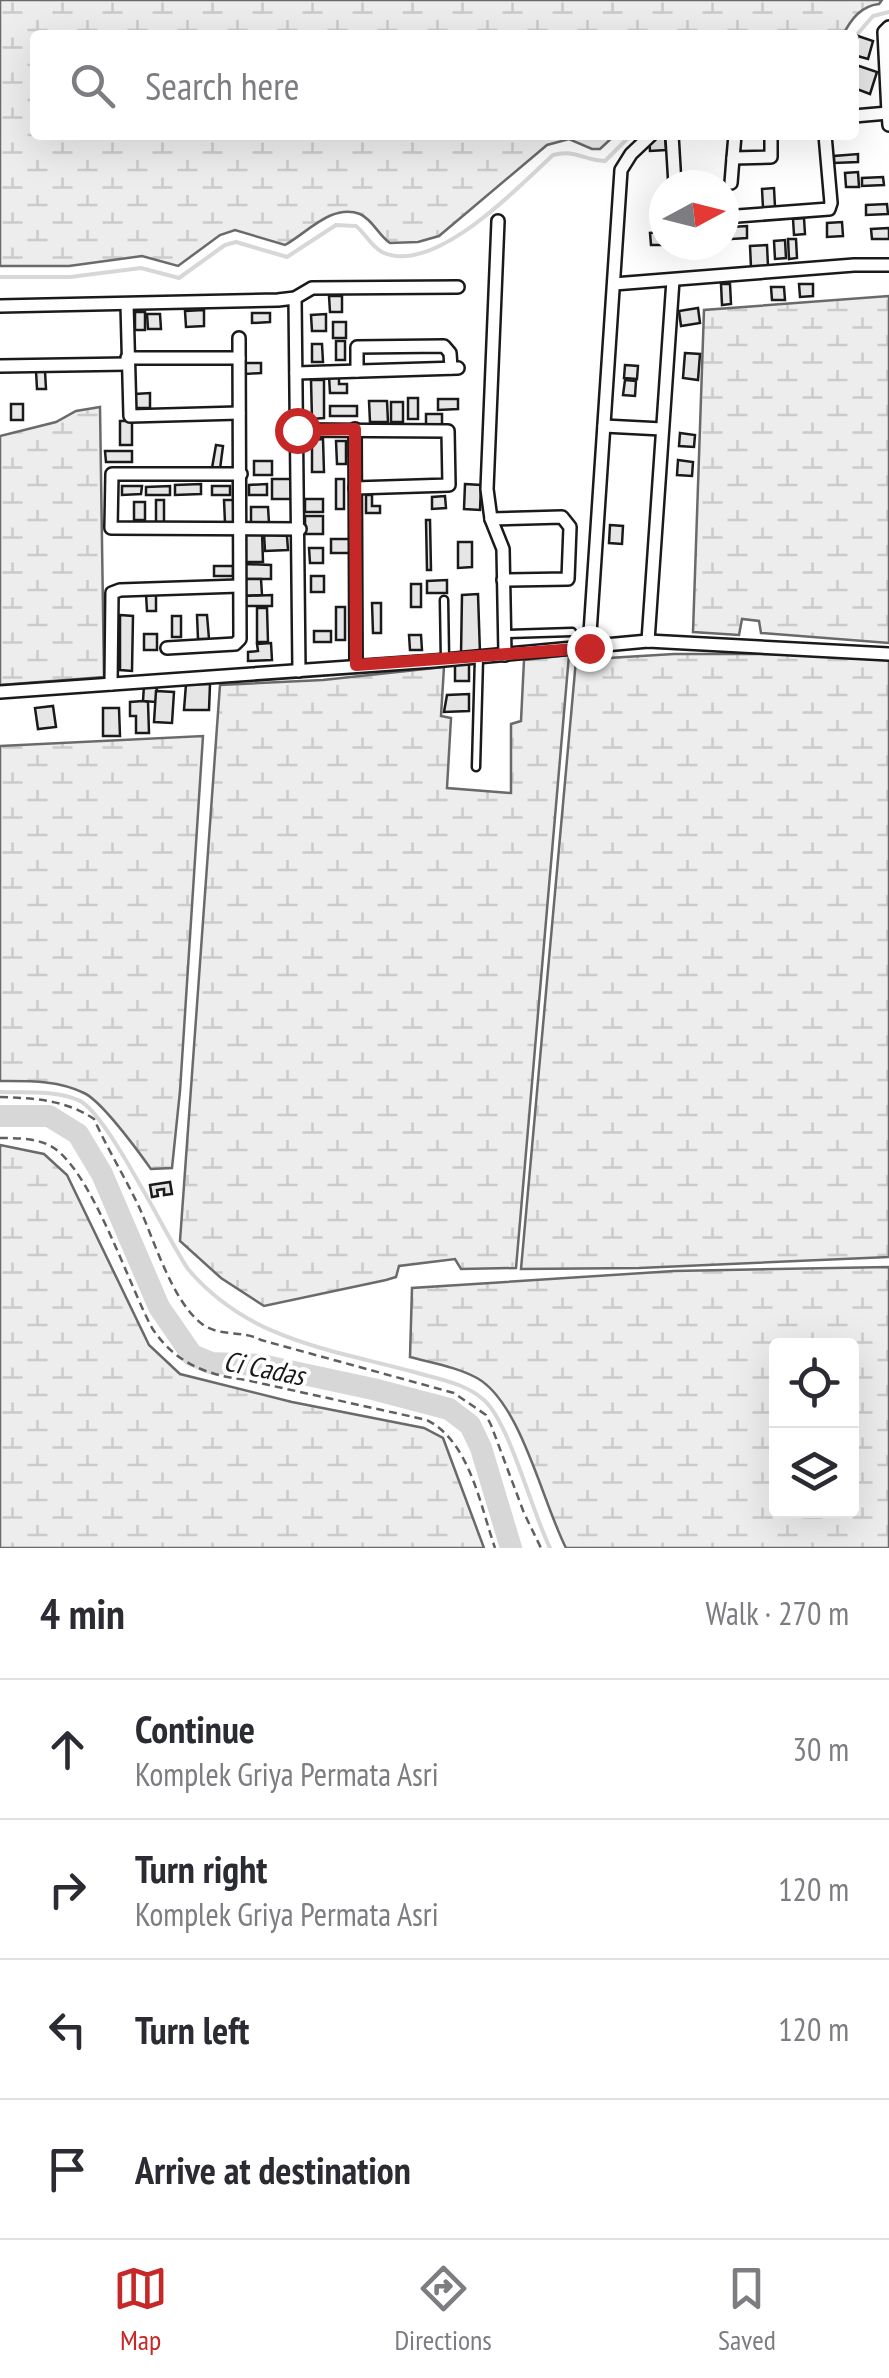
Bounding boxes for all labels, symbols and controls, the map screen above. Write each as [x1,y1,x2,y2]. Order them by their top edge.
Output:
search box [30,30,859,140]
icon: search [65,58,120,113]
text: Search here [145,61,299,110]
north arrow [649,170,739,260]
route start [275,408,321,454]
route end [567,626,613,672]
map controls [769,1338,859,1518]
button: locate [769,1338,859,1428]
water label: Ci Cadas [221,1342,310,1394]
button: layers [769,1428,859,1518]
text: 4 min [40,1586,125,1641]
text: Walk · 270 m [705,1592,849,1634]
text: Continue [135,1704,255,1753]
icon: ahead [40,1722,95,1777]
text: 30 m [793,1728,849,1770]
text: Komplek Griya Permata Asri [135,1753,439,1795]
text: Turn right [135,1844,267,1893]
icon: right [40,1862,95,1917]
text: 120 m [778,1868,849,1910]
text: Komplek Griya Permata Asri [135,1893,439,1935]
icon: left [40,2002,95,2057]
text: Turn left [135,2005,249,2054]
text: 120 m [778,2008,849,2050]
icon: arrive [40,2142,95,2197]
text: Arrive at destination [135,2145,411,2194]
tab: Map [113,2261,168,2358]
tab: Directions [394,2261,492,2358]
tab: Saved [718,2261,776,2358]

